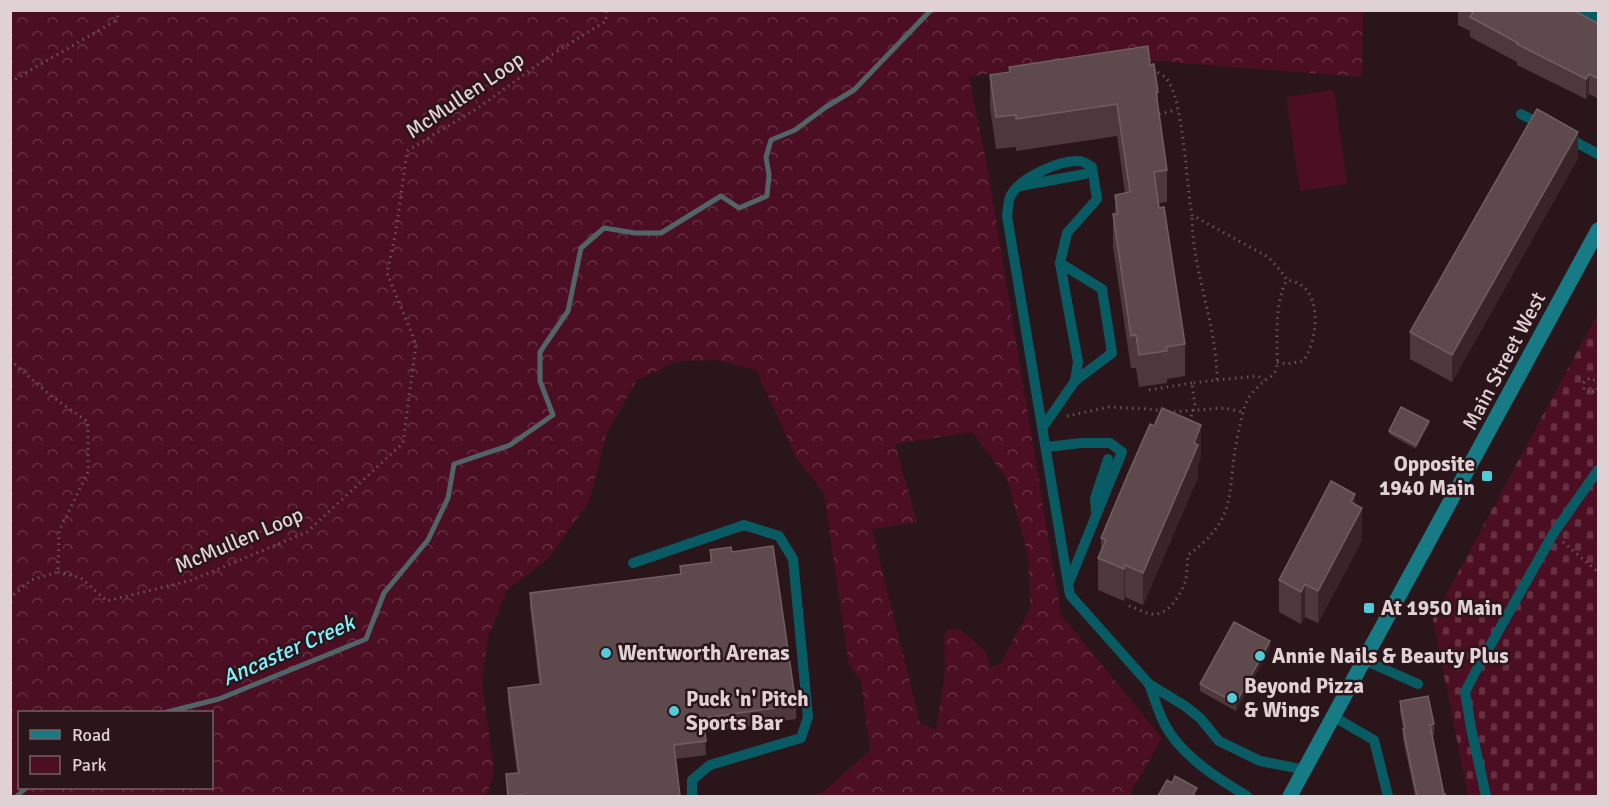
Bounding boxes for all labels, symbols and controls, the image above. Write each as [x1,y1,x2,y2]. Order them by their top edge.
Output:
street label: McMullen Loop [401,46,529,144]
street label: Main Street West [1457,287,1551,435]
place label: Opposite 1940 Main [1379,451,1475,501]
marker: Opposite 1940 Main [1480,469,1494,483]
street label: McMullen Loop [171,501,307,579]
place label: At 1950 Main [1381,595,1503,621]
marker: At 1950 Main [1362,601,1376,615]
water label: Ancaster Creek [218,608,360,691]
place label: Wentworth Arenas [618,640,789,666]
place label: Annie Nails & Beauty Plus [1272,643,1509,669]
marker: Wentworth Arenas [599,646,613,660]
marker: Annie Nails & Beauty Plus [1253,649,1267,663]
place label: Beyond Pizza & Wings [1244,673,1364,723]
place label: Puck 'n' Pitch Sports Bar [686,686,809,736]
marker: Beyond Pizza & Wings [1225,691,1239,705]
marker: Puck 'n' Pitch Sports Bar [667,704,681,718]
legend [18,711,213,789]
text: Road [72,724,111,746]
text: Park [72,754,107,776]

